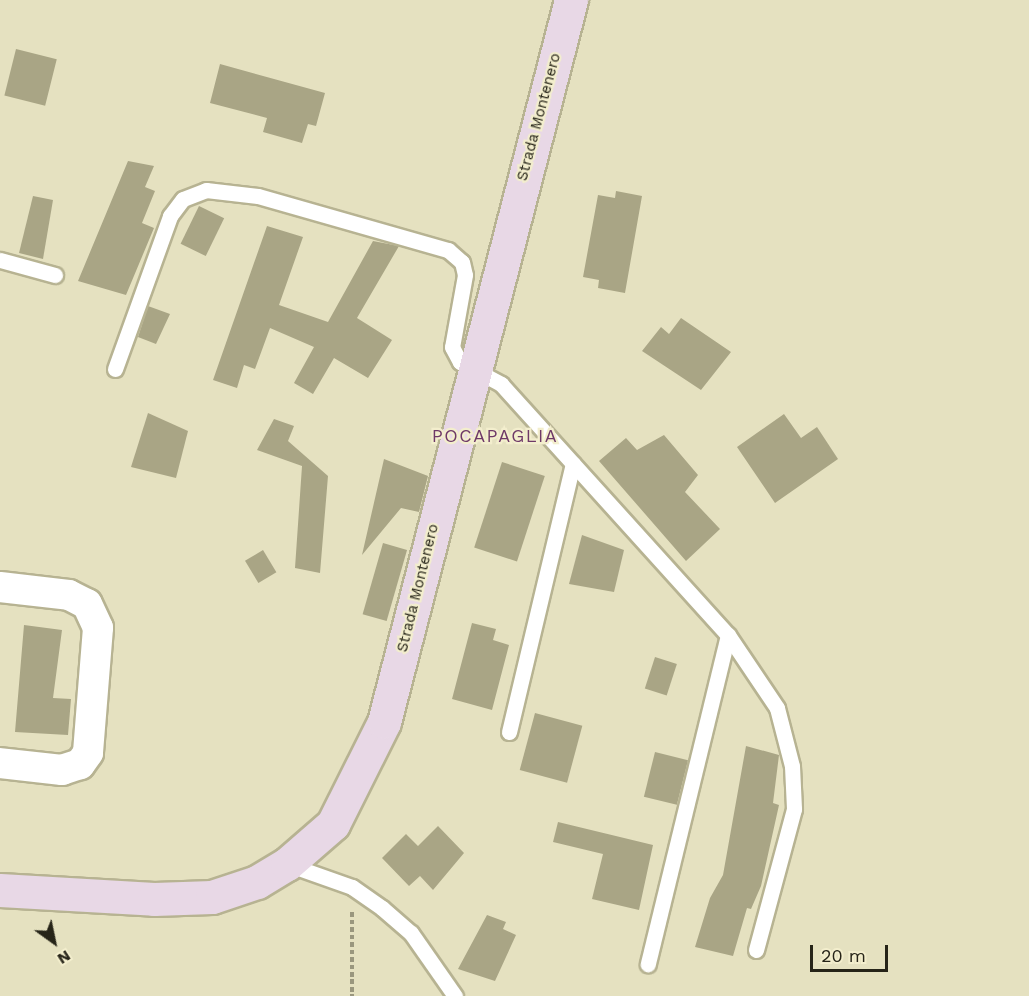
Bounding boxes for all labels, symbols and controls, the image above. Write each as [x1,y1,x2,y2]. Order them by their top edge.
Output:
street label: Strada Montenero [513,51,565,183]
district label: POCAPAGLIA [432,425,558,447]
street label: Strada Montenero [393,522,443,654]
north arrow [24,912,84,972]
scale bar [813,933,891,971]
text: 20 m [821,945,866,966]
text: N [54,946,74,969]

